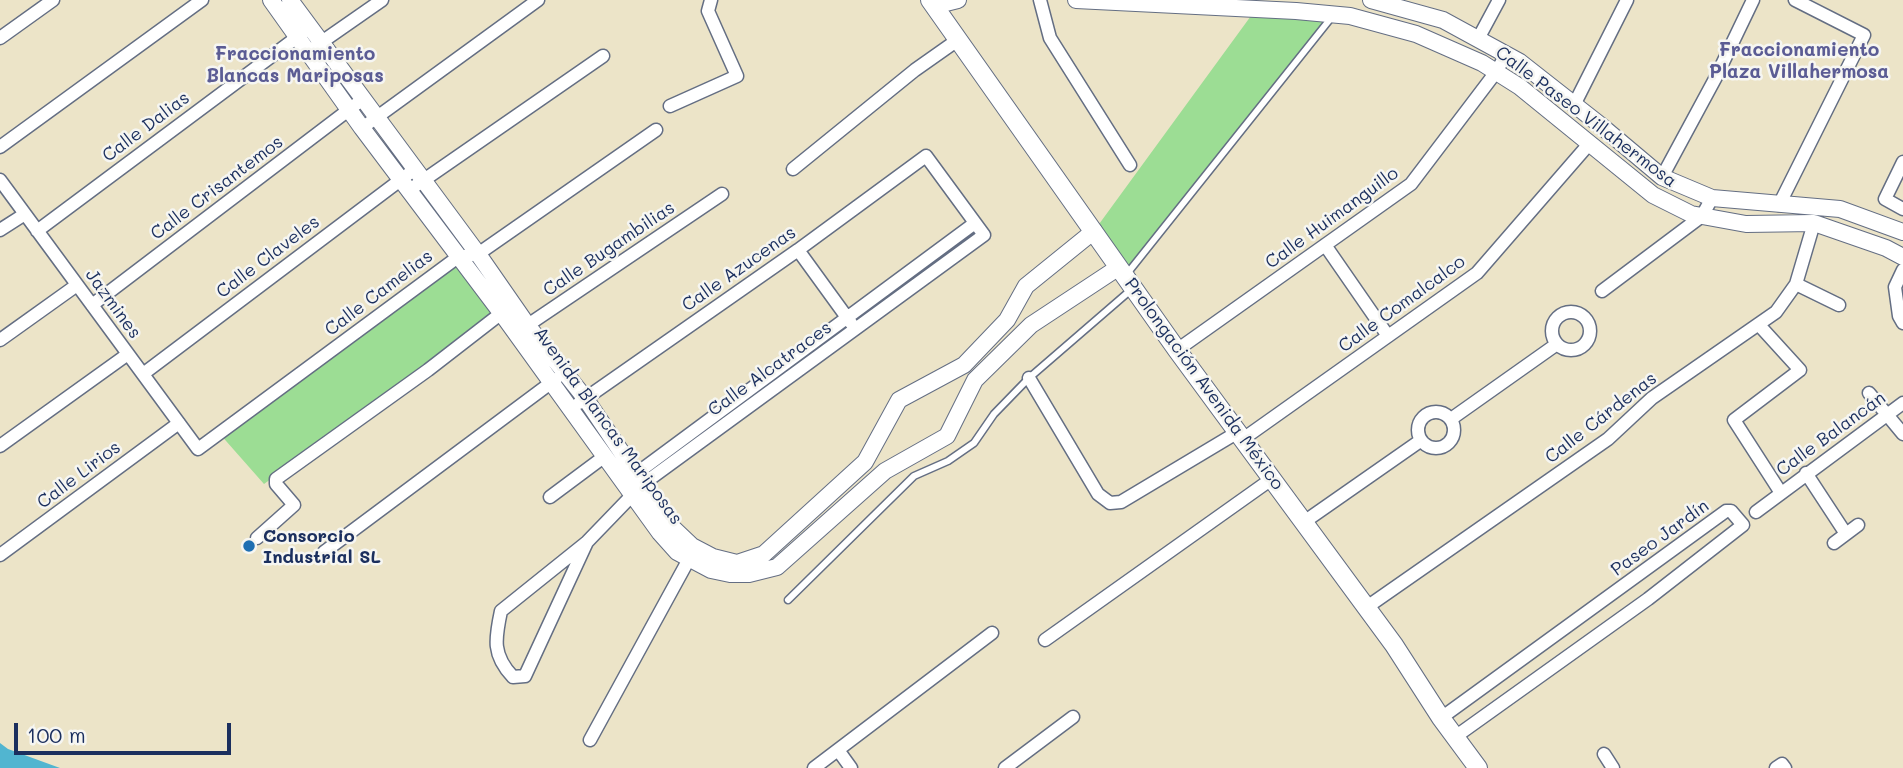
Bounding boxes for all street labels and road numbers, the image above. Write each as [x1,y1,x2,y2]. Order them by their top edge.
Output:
street label: Calle Paseo Villahermosa [1491,42,1681,192]
street label: Calle Dalias [98,87,194,167]
street label: Calle Crisantemos [147,131,287,245]
street label: Calle Huimanguillo [1261,162,1403,274]
street label: Calle Bugambilias [539,197,679,301]
street label: Calle Claveles [212,211,324,303]
street label: Calle Azucenas [678,222,800,316]
street label: Calle Camelias [321,245,437,341]
street label: Calle Comalcalco [1334,251,1470,357]
street label: Jazmines [81,265,145,343]
street label: Prolongación Avenida México [1120,274,1288,494]
street label: Calle Alcatraces [704,317,836,421]
street label: Avenida Blancas Mariposas [529,323,687,529]
street label: Calle Cárdenas [1541,368,1661,468]
street label: Calle Balancán [1772,387,1890,481]
street label: Calle Lirios [33,437,125,513]
street label: Paseo Jardín [1607,495,1713,581]

